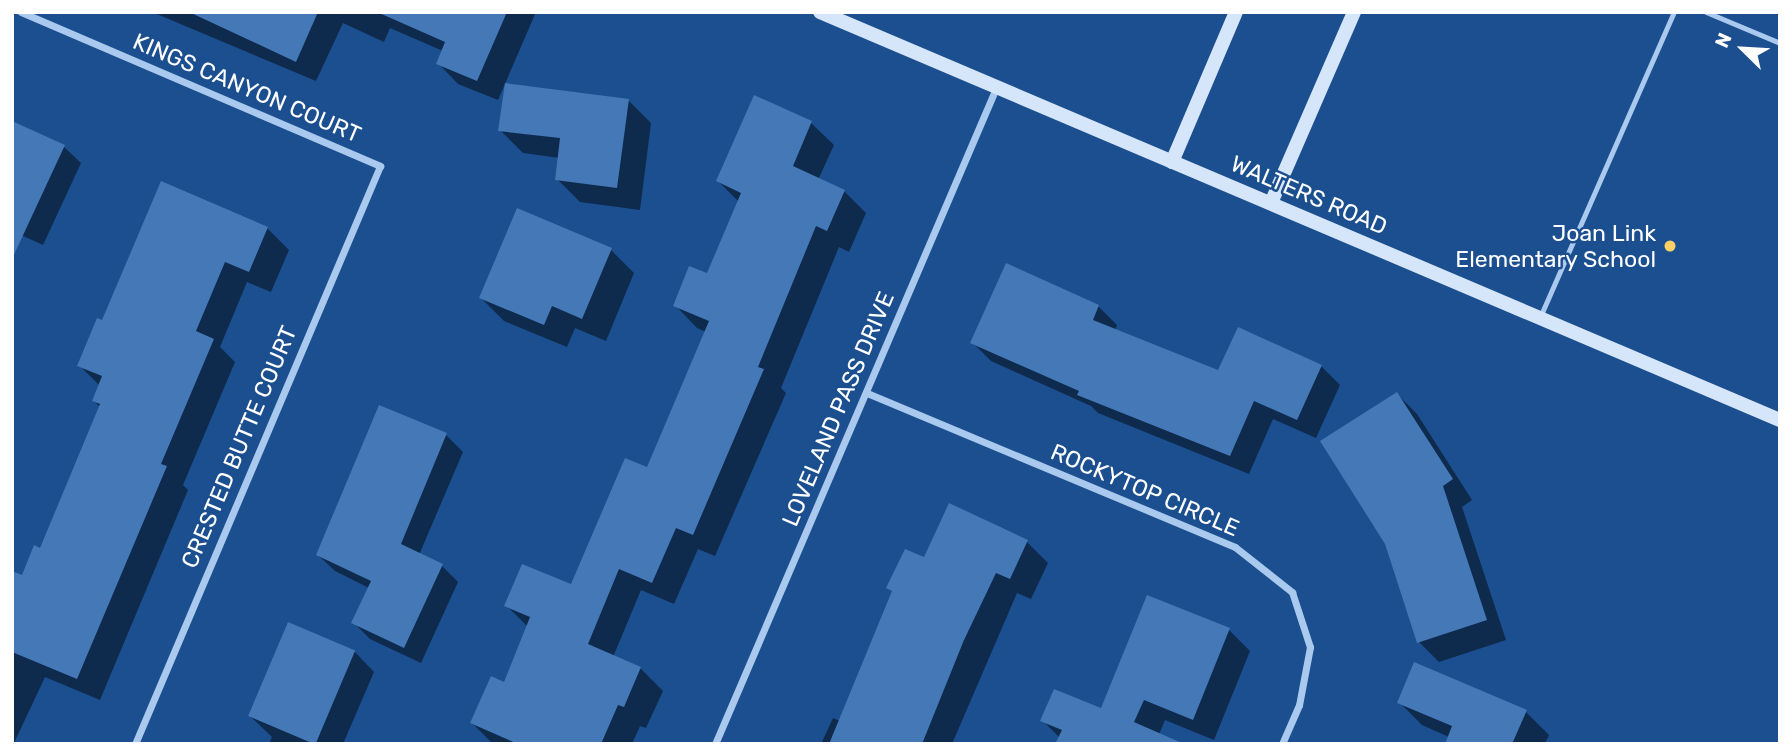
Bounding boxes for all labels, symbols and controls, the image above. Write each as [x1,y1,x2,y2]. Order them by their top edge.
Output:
north arrow [1708,14,1778,84]
street label: KINGS CANYON COURT [129,27,365,149]
text: N [1710,29,1737,51]
street label: WALTERS ROAD [1227,150,1391,240]
place label: Joan Link Elementary School [1455,219,1656,273]
marker: Joan Link Elementary School [1662,238,1678,254]
street label: LOVELAND PASS DRIVE [776,288,900,530]
street label: CRESTED BUTTE COURT [175,322,303,572]
street label: ROCKYTOP CIRCLE [1046,438,1244,542]

